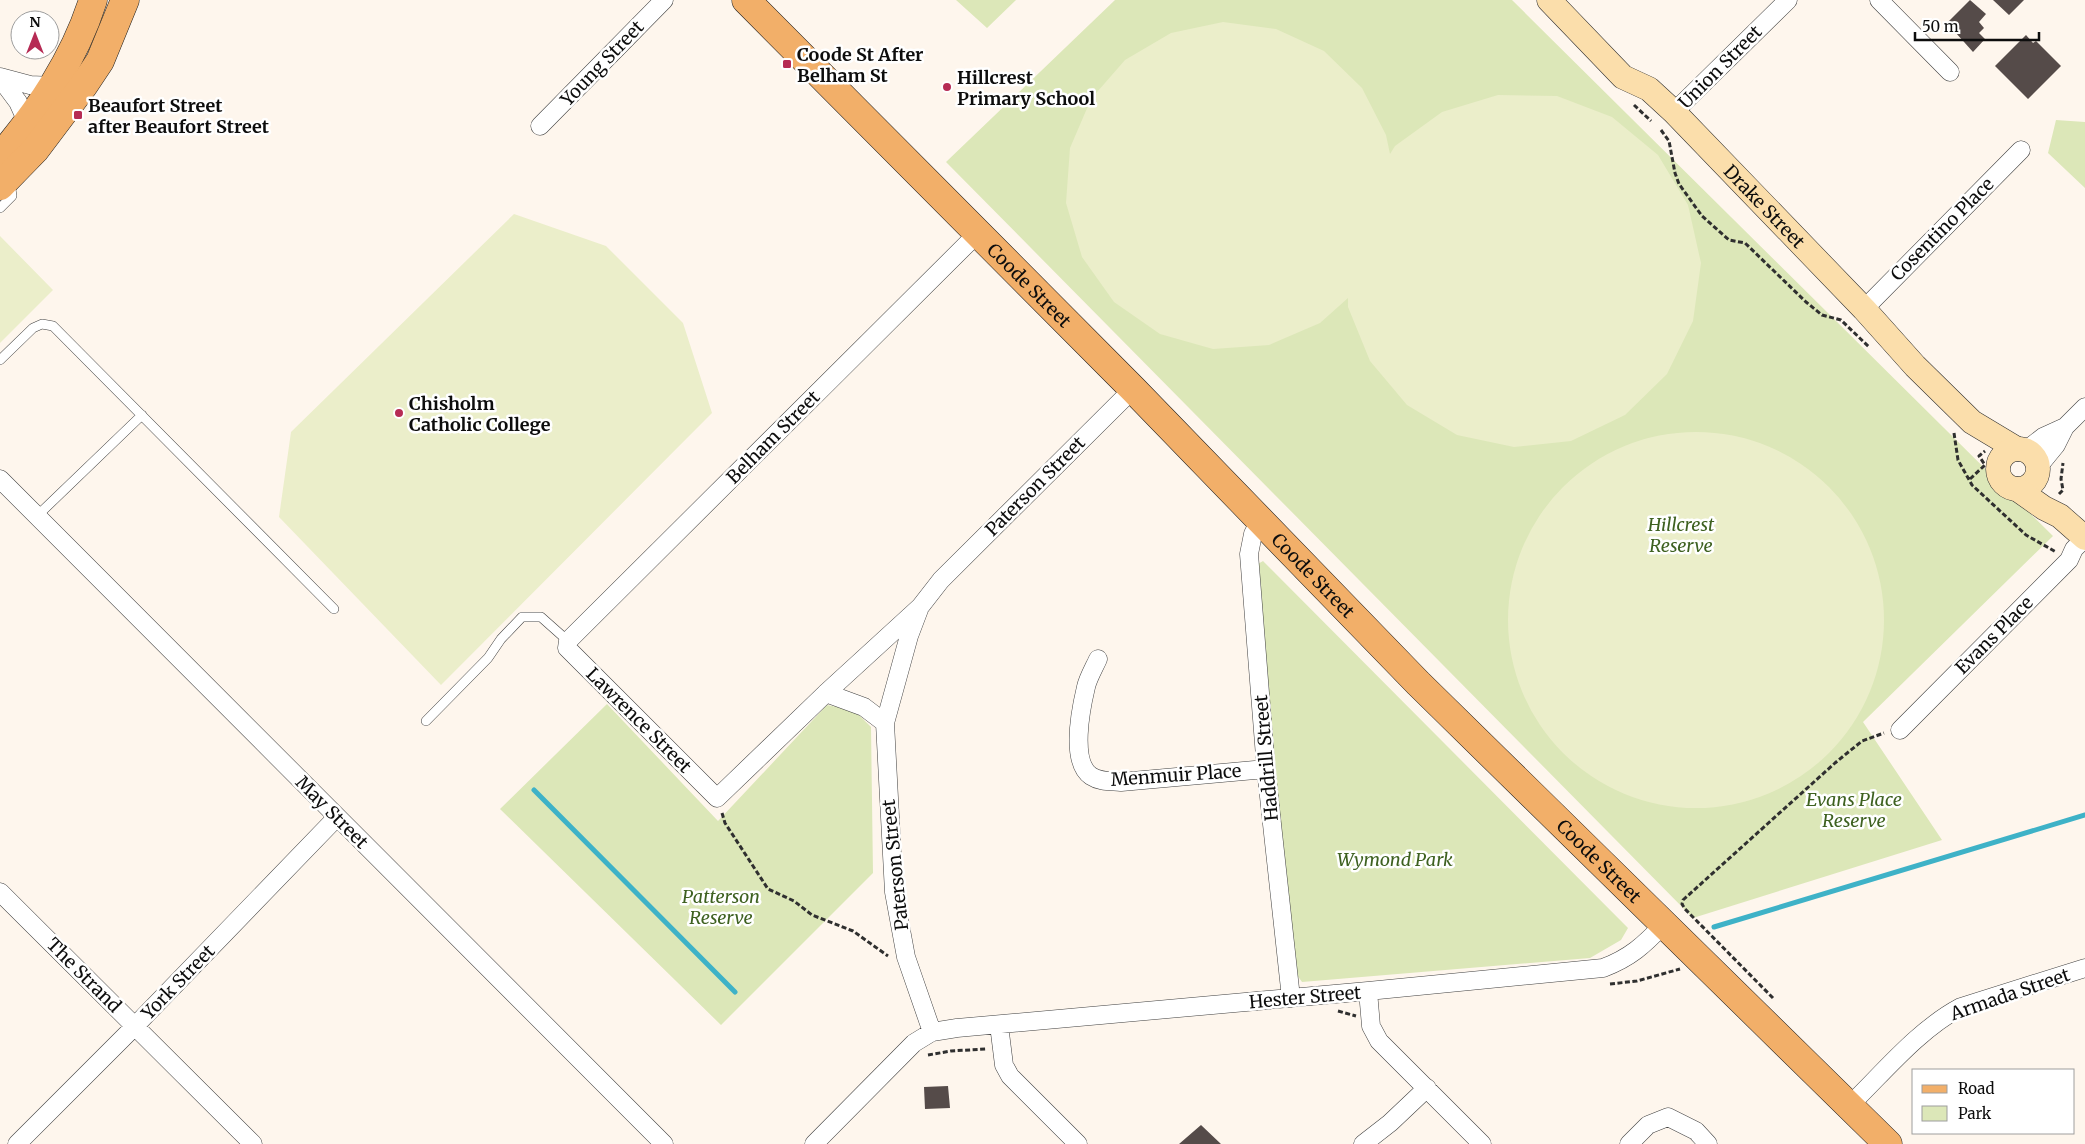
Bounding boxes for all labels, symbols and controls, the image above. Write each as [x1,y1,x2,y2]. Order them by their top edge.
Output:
north arrow [10,10,60,60]
scale bar [1915,10,2039,42]
text: N [29,13,41,31]
street label: Young Street [555,15,649,111]
text: 50 m [1922,17,1959,36]
street label: Union Street [1673,20,1767,114]
place label: Coode St After Belham St [797,43,923,87]
marker: Coode St After Belham St [781,58,793,70]
place label: Hillcrest Primary School [957,66,1095,110]
marker: Hillcrest Primary School [941,81,953,93]
place label: Beaufort Street after Beaufort Street [88,94,270,138]
marker: Beaufort Street after Beaufort Street [72,109,84,121]
street label: Drake Street [1719,159,1810,253]
street label: Cosentino Place [1886,173,1998,285]
street label: Coode Street [983,238,1076,332]
street label: Belham Street [722,386,824,488]
place label: Chisholm Catholic College [409,392,551,436]
marker: Chisholm Catholic College [393,407,405,419]
street label: Paterson Street [980,431,1090,541]
park label: Hillcrest Reserve [1647,513,1715,557]
street label: Coode Street [1267,528,1360,623]
street label: Evans Place [1950,591,2038,679]
street label: Lawrence Street [581,662,697,778]
street label: Haddrill Street [1249,694,1283,822]
street label: Menmuir Place [1110,759,1242,791]
street label: May Street [291,771,373,853]
park label: Evans Place Reserve [1806,788,1902,832]
street label: Paterson Street [877,798,913,932]
street label: Coode Street [1552,814,1646,907]
park label: Wymond Park [1337,848,1453,871]
park label: Patterson Reserve [682,885,760,929]
street label: The Strand [42,933,126,1017]
street label: York Street [136,940,219,1025]
street label: Armada Street [1946,963,2073,1026]
street label: Hester Street [1248,981,1362,1013]
legend [1912,1069,2075,1134]
text: Road [1958,1079,1994,1098]
text: Park [1958,1104,1992,1123]

